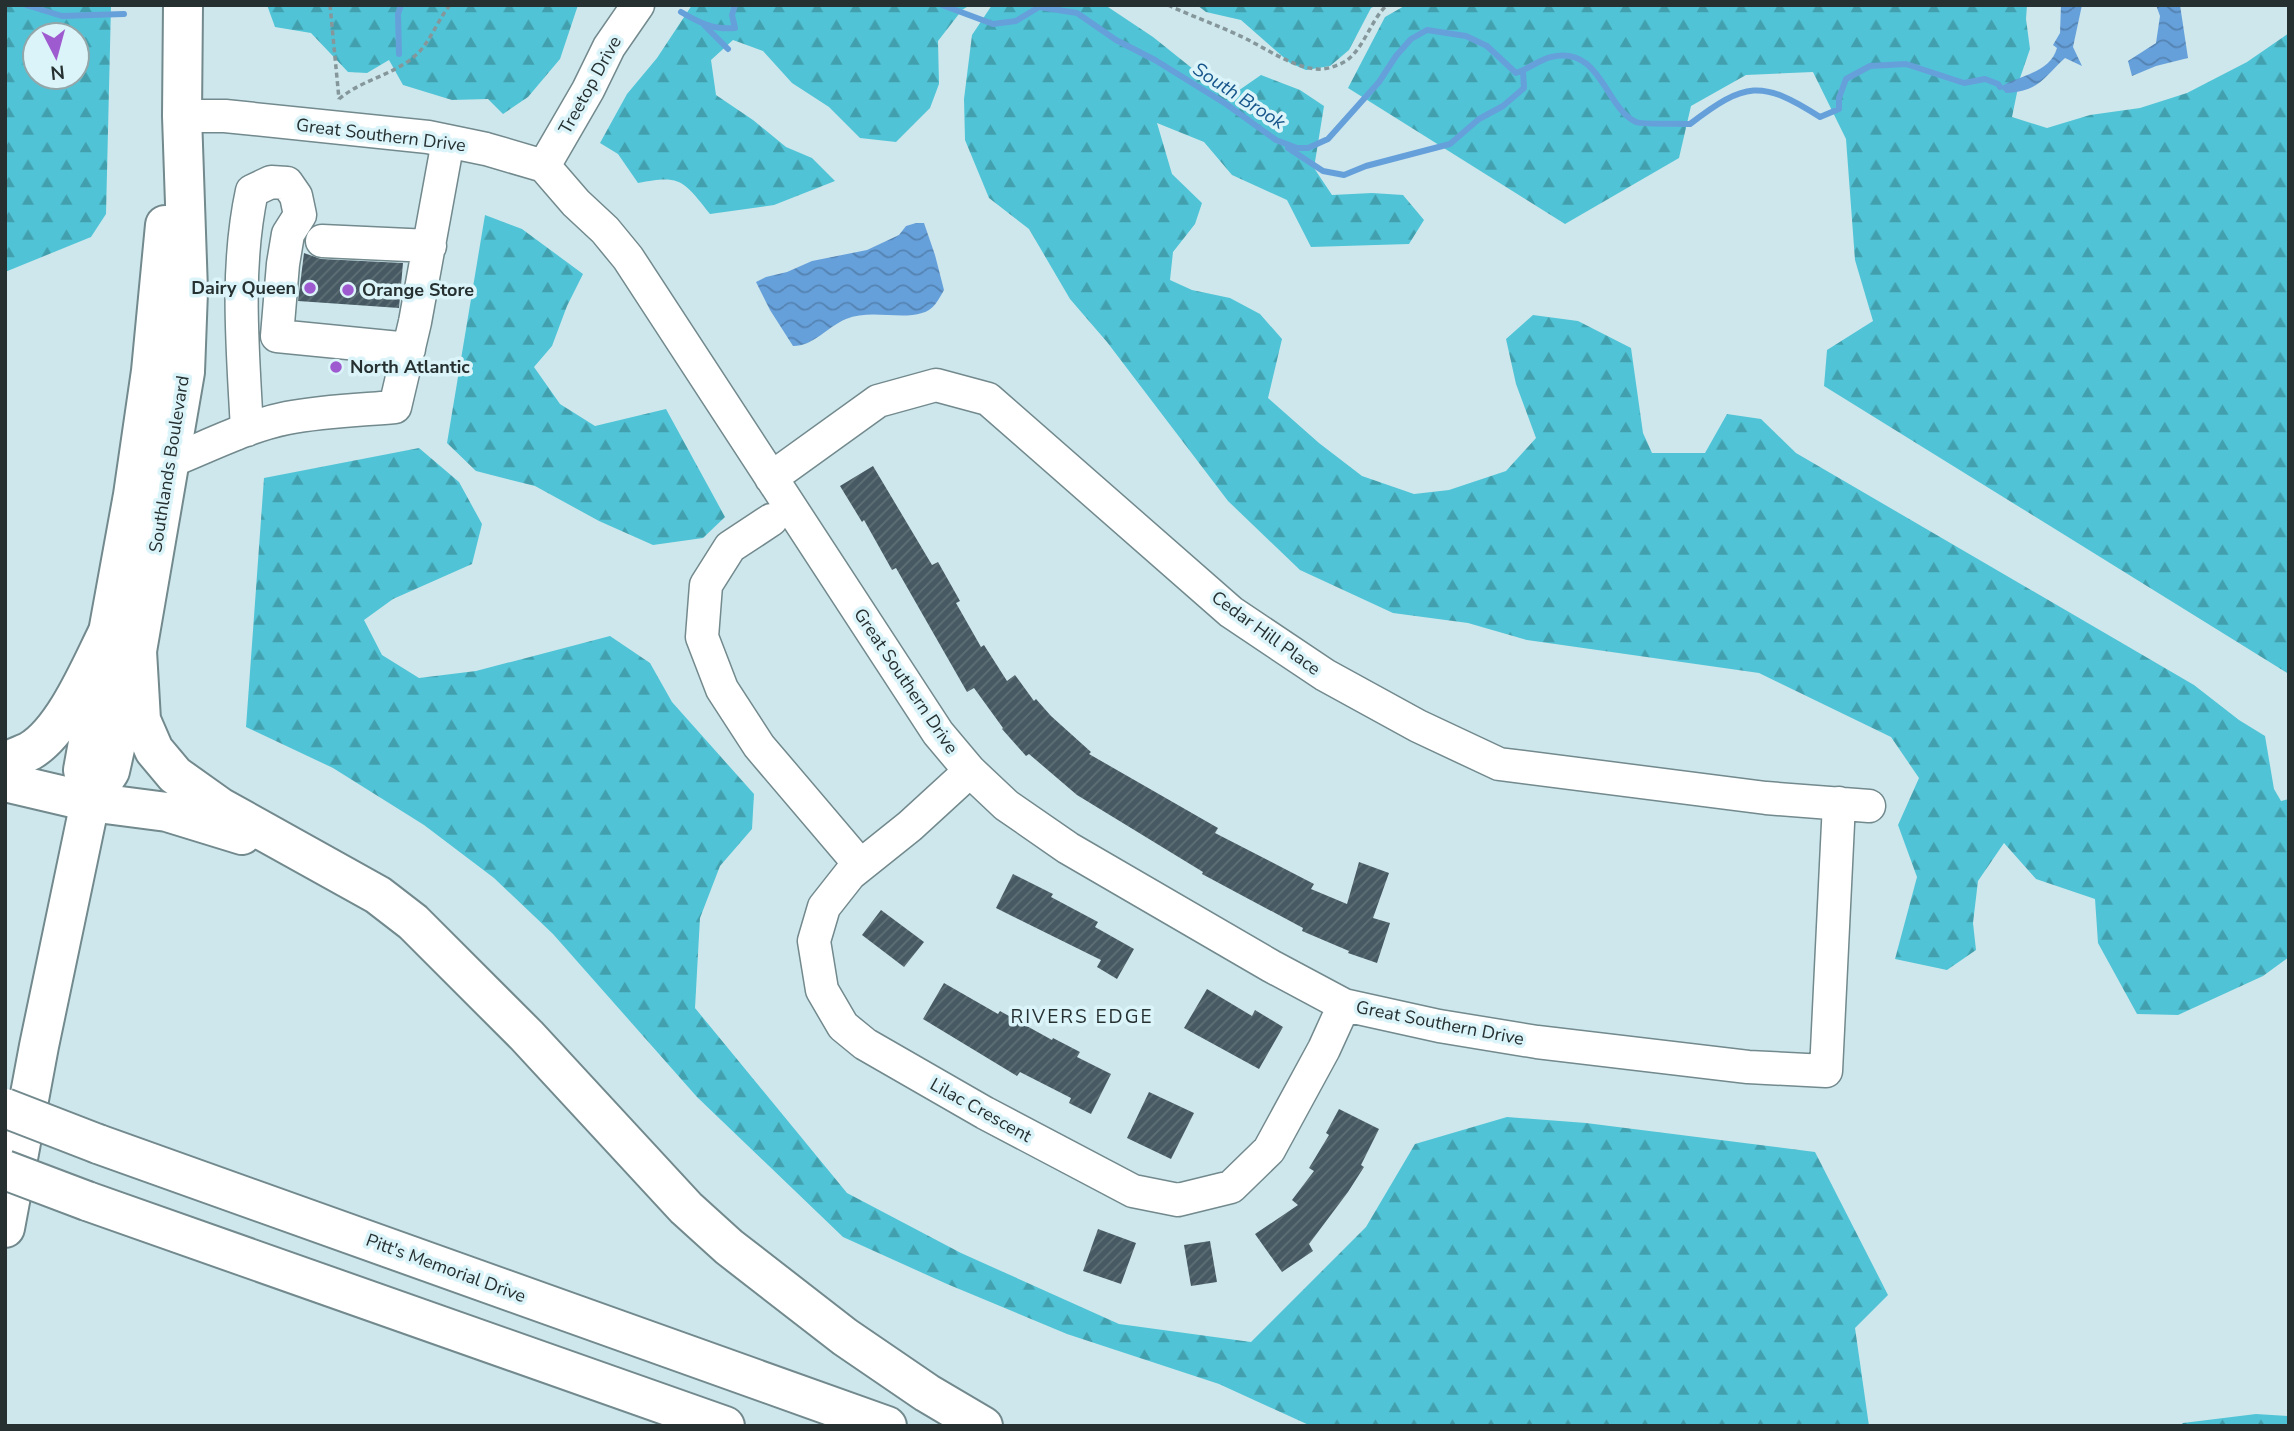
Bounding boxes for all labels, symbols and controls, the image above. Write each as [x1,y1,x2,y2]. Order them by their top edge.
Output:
north arrow [21,21,91,91]
street label: Treetop Drive [553,32,627,138]
water label: South Brook [1188,56,1291,136]
text: N [49,58,66,86]
street label: Great Southern Drive [295,113,467,157]
place label: Dairy Queen [191,276,296,300]
place label: Orange Store [362,278,474,302]
marker: Dairy Queen [302,280,318,296]
marker: Orange Store [340,282,356,298]
place label: North Atlantic [350,355,470,379]
marker: North Atlantic [328,359,344,375]
street label: Southlands Boulevard [143,374,195,554]
street label: Cedar Hill Place [1207,585,1325,681]
street label: Great Southern Drive [848,604,964,758]
street label: Great Southern Drive [1354,995,1526,1051]
district label: RIVERS EDGE [1010,1004,1154,1030]
street label: Lilac Crescent [926,1072,1037,1148]
street label: Pitt's Memorial Drive [363,1228,529,1308]

